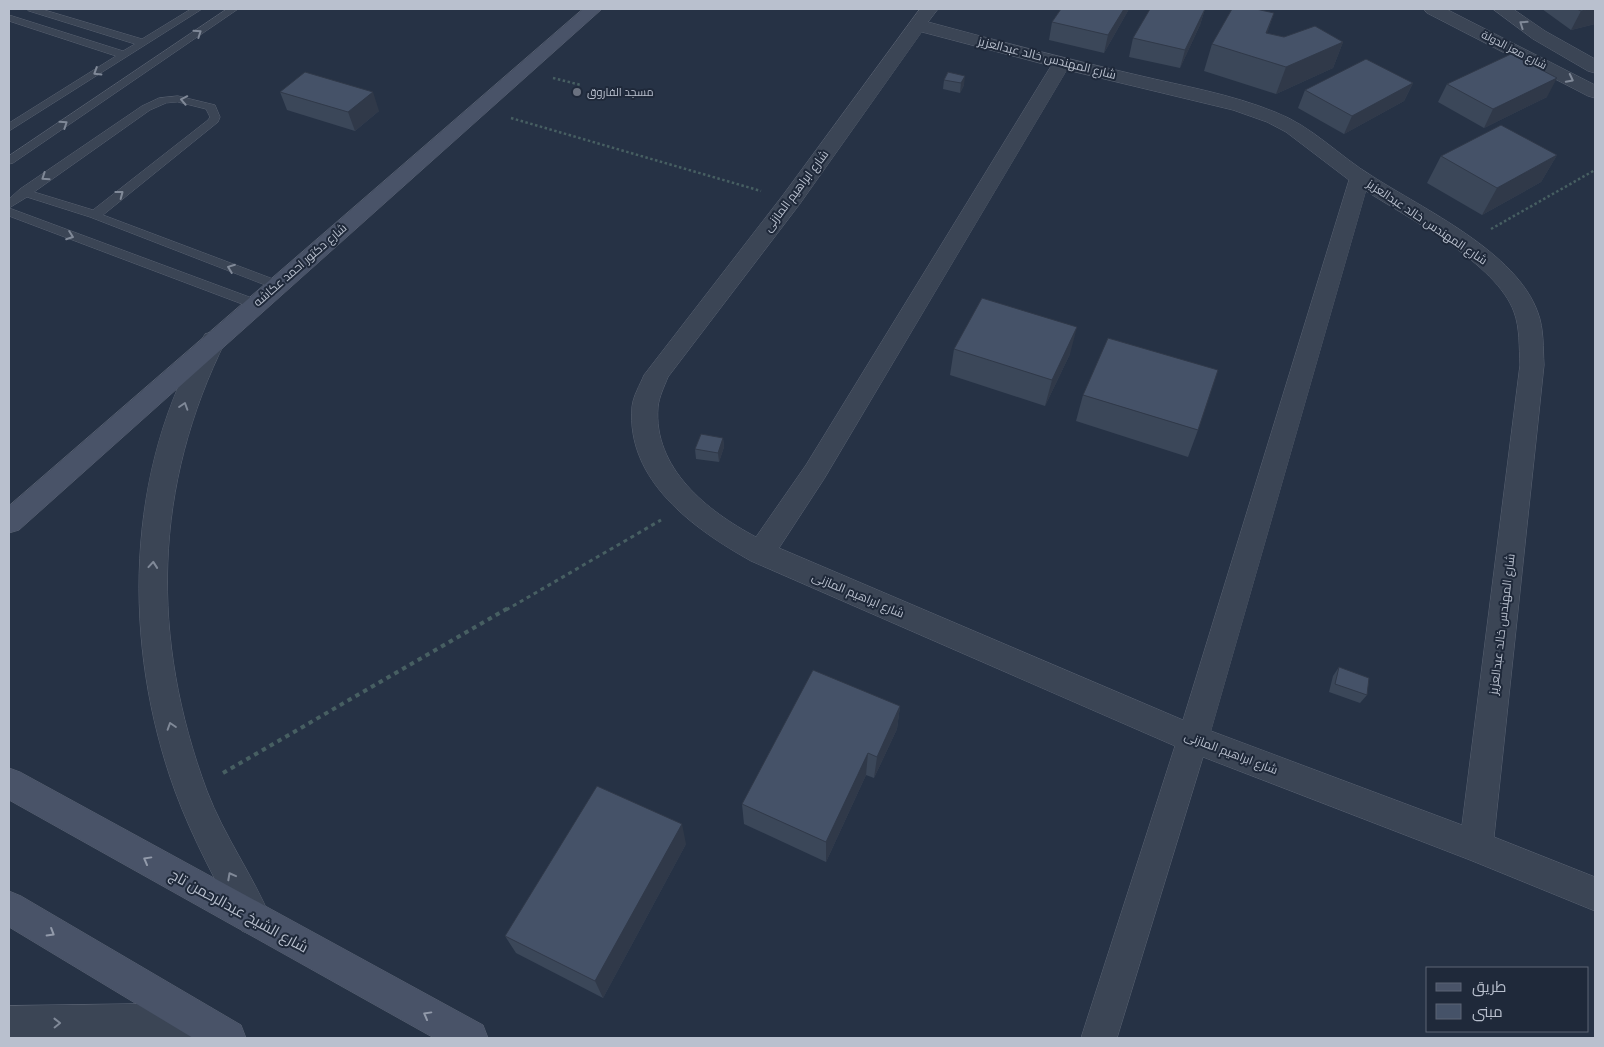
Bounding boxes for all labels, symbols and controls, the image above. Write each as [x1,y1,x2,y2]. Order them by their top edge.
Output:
one-way arrow [1519,21,1529,30]
street label: شارع معز الدولة [1479,28,1549,73]
one-way arrow [193,29,202,39]
street label: شارع المهندس خالد عبدالعزيز [975,34,1118,83]
one-way arrow [93,66,103,75]
one-way arrow [1565,73,1574,83]
marker: مسجد الفاروق [571,86,583,98]
place label: مسجد الفاروق [587,86,653,99]
one-way arrow [179,95,188,105]
one-way arrow [58,121,67,130]
street label: شارع ابراهيم المازنى [761,147,832,235]
one-way arrow [41,171,50,181]
street label: شارع المهندس خالد عبدالعزيز [1363,176,1490,268]
one-way arrow [114,191,124,200]
street label: شارع دكتور احمد عكاشه [250,221,350,310]
one-way arrow [66,230,74,240]
one-way arrow [227,264,236,274]
one-way arrow [178,403,188,411]
street label: شارع المهندس خالد عبدالعزيز [1486,553,1519,696]
one-way arrow [147,561,158,569]
street label: شارع ابراهيم المازنى [809,569,906,622]
one-way arrow [166,722,176,730]
street label: شارع ابراهيم المازنى [1182,729,1280,778]
one-way arrow [143,856,152,866]
street label: شارع الشيخ عبدالرحمن تاج [166,865,311,958]
one-way arrow [227,872,237,881]
one-way arrow [45,927,54,937]
legend [1426,967,1589,1032]
text: طريق [1472,978,1506,997]
text: مبنى [1472,1003,1503,1022]
one-way arrow [423,1011,432,1021]
one-way arrow [54,1017,62,1028]

